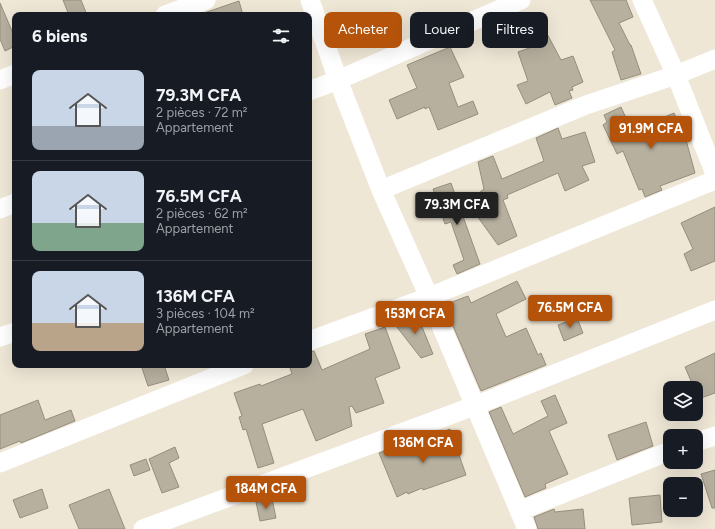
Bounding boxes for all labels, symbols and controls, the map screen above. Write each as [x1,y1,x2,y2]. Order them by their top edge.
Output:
chip: Acheter [324,12,402,48]
chip: Louer [410,12,474,48]
chip: Filtres [482,12,548,48]
icon: filters [270,25,292,47]
text: 6 biens [32,26,88,46]
text: 79.3M CFA [156,85,241,105]
icon: home [64,86,112,134]
text: 2 pièces · 72 m² [156,105,247,120]
pin: 91.9M CFA [605,116,697,150]
text: Appartement [156,120,234,135]
text: 91.9M CFA [619,121,683,136]
text: 76.5M CFA [156,186,242,206]
icon: home [64,187,112,235]
pin: 79.3M CFA [411,192,503,226]
text: 79.3M CFA [424,197,490,212]
text: 2 pièces · 62 m² [156,206,248,221]
text: Appartement [156,221,234,236]
text: 136M CFA [156,286,235,306]
icon: home [64,287,112,335]
pin: 76.5M CFA [524,295,616,329]
text: 76.5M CFA [537,300,603,315]
pin: 153M CFA [374,301,456,335]
text: 3 pièces · 104 m² [156,306,255,321]
text: 153M CFA [385,306,445,321]
text: Appartement [156,321,234,336]
map controls [663,381,703,517]
button: layers [663,381,703,421]
button: + [663,429,703,469]
pin: 136M CFA [382,430,464,464]
text: 136M CFA [393,435,453,450]
pin: 184M CFA [225,476,307,510]
button: − [663,477,703,517]
text: 184M CFA [235,481,297,496]

